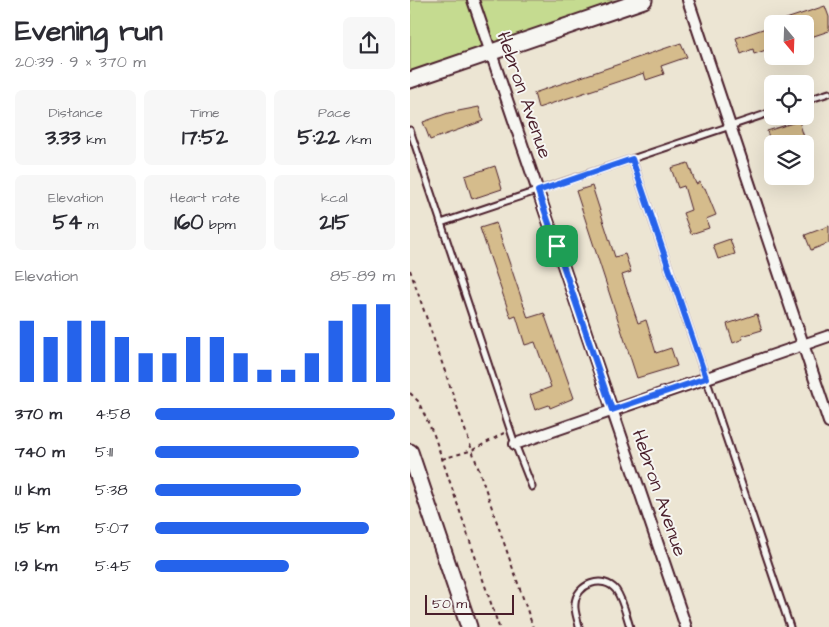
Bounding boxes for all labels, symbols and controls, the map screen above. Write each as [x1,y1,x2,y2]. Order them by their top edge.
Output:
text: Evening run [15,12,163,51]
north arrow [764,15,814,65]
map controls [764,15,814,185]
button: share [343,17,395,69]
street label: Hebron Avenue [490,28,558,162]
text: 20:39 · 9 × 370 m [15,51,146,73]
button: locate [764,75,814,125]
text: Distance [48,103,103,123]
text: Time [190,103,220,123]
text: Pace [318,103,351,123]
text: 3.33 [46,123,81,152]
text: 17:52 [182,123,228,152]
text: 5:22 [297,123,340,152]
text: km [81,130,106,150]
text: /km [340,130,371,150]
button: layers [764,135,814,185]
text: Elevation [48,188,103,208]
text: Heart rate [170,188,240,208]
text: kcal [321,188,348,208]
text: 54 [53,208,82,237]
text: 160 [174,208,203,237]
text: 215 [320,208,349,237]
text: m [82,215,99,235]
text: bpm [203,215,236,235]
pin [536,225,578,267]
icon: arrive [543,232,571,260]
text: Elevation [15,265,78,287]
text: 85–89 m [330,265,395,287]
text: 370 m [15,403,62,425]
text: 4:58 [95,403,130,425]
street label: Hebron Avenue [625,426,693,560]
text: 740 m [15,441,65,463]
text: 5:11 [95,441,113,463]
text: 1.1 km [15,479,50,501]
text: 5:38 [95,479,128,501]
text: 1.5 km [15,517,59,539]
text: 5:07 [95,517,129,539]
text: 1.9 km [15,555,57,577]
text: 5:45 [95,555,131,577]
scale bar [425,592,514,615]
text: 50 m [432,594,467,614]

